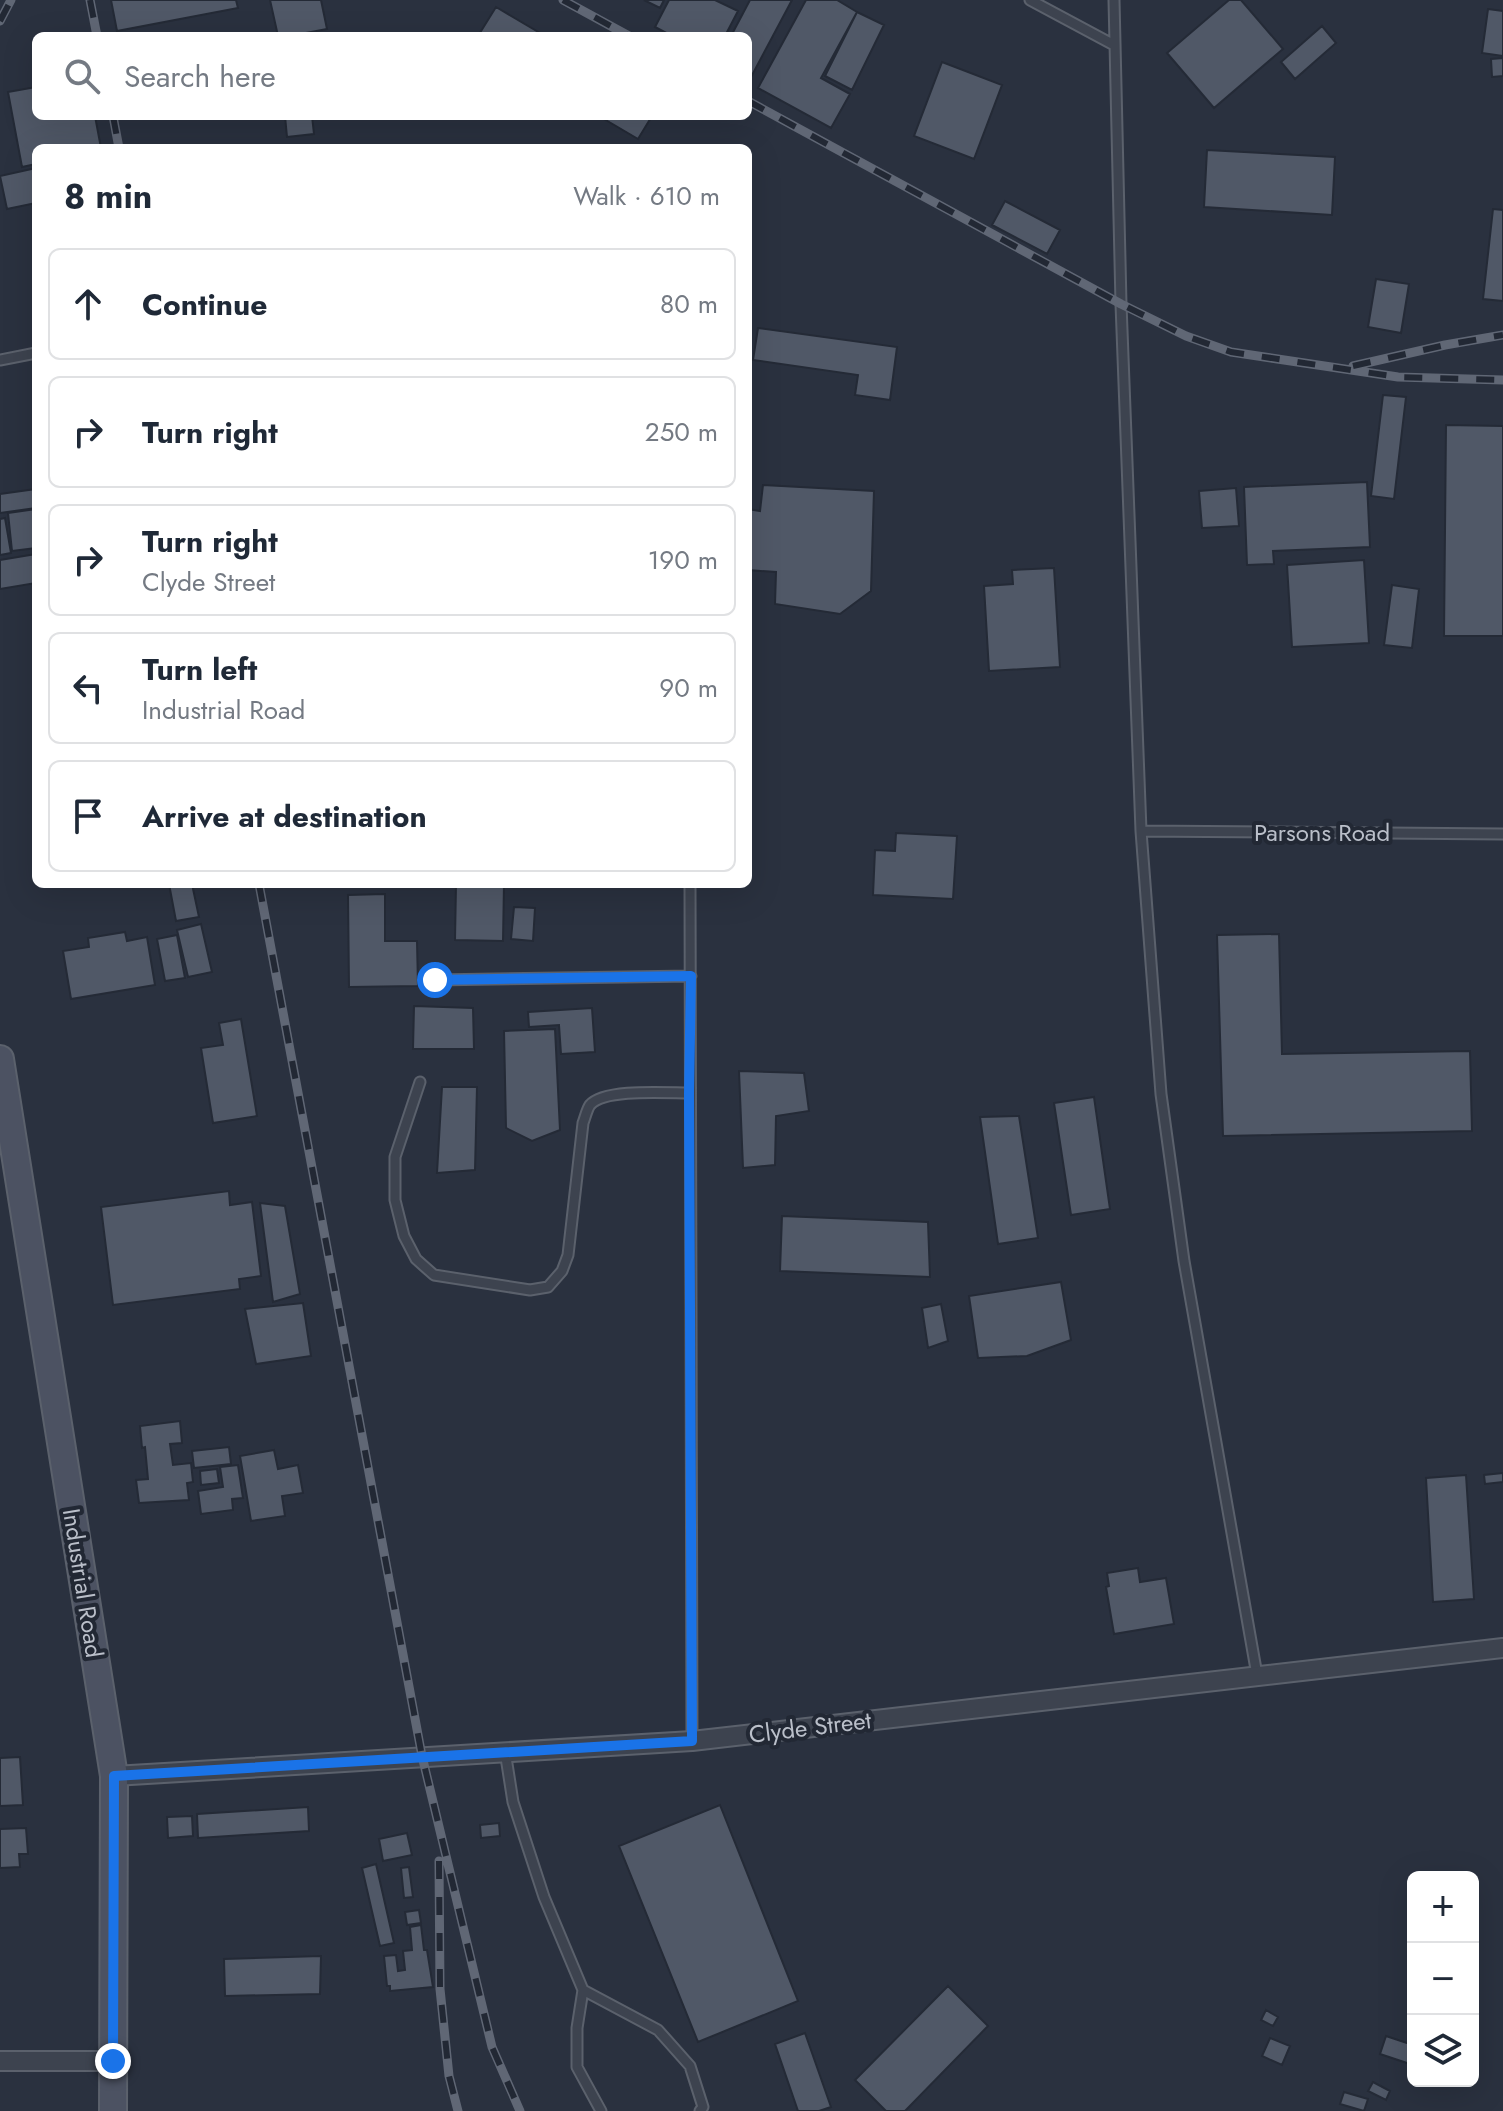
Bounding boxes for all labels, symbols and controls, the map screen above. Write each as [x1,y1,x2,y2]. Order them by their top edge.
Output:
search box [32,32,752,120]
icon: search [60,54,104,98]
text: Search here [124,55,276,98]
text: 8 min [64,172,152,221]
text: Walk · 610 m [573,177,720,215]
icon: ahead [66,282,110,326]
text: Continue [142,283,268,326]
text: 80 m [660,285,718,323]
icon: right [66,410,110,454]
text: Turn right [142,411,278,454]
text: 250 m [645,413,718,451]
text: Turn right [142,520,278,563]
icon: right [66,538,110,582]
text: 190 m [648,541,718,579]
text: Clyde Street [142,563,275,601]
text: Turn left [142,648,257,691]
icon: left [66,666,110,710]
text: 90 m [659,669,718,707]
text: Industrial Road [142,691,305,729]
icon: arrive [66,794,110,838]
text: Arrive at destination [142,795,427,838]
street label: Parsons Road [1254,815,1390,850]
route start [417,962,453,998]
street label: Industrial Road [54,1506,112,1660]
street label: Clyde Street [747,1702,873,1752]
map controls [1407,1871,1479,2087]
button: + [1407,1871,1479,1943]
button: − [1407,1943,1479,2015]
button: layers [1407,2015,1479,2087]
route end [95,2043,131,2079]

